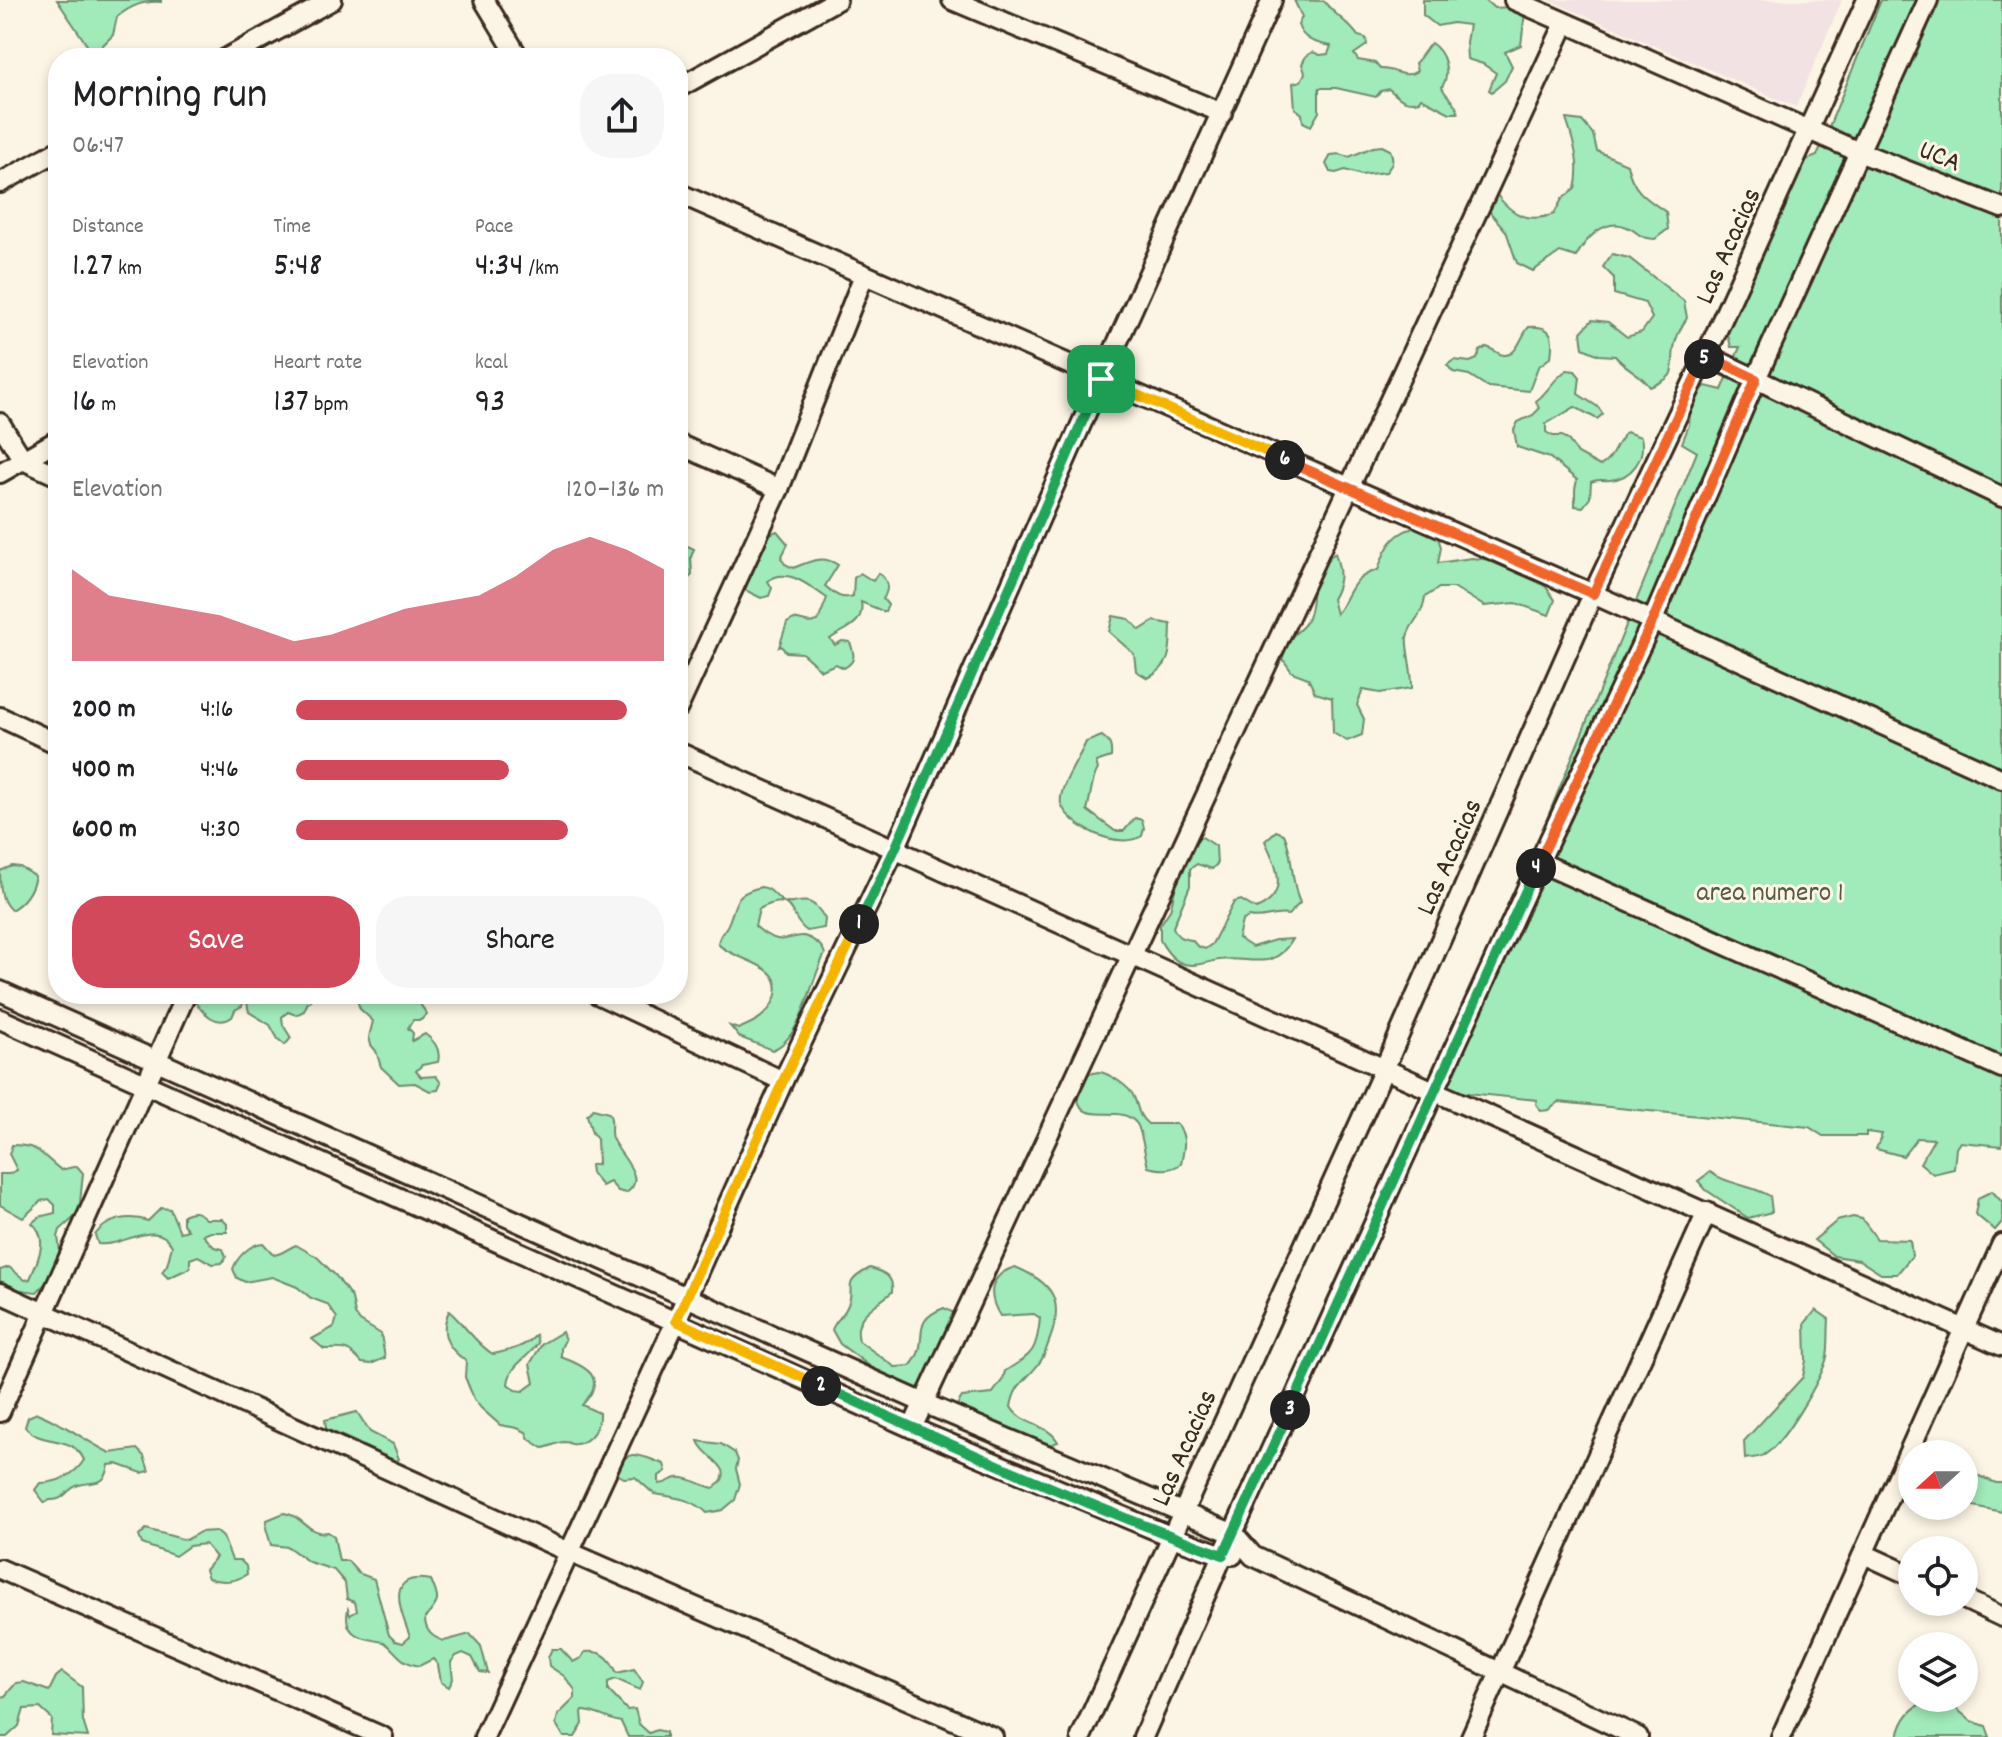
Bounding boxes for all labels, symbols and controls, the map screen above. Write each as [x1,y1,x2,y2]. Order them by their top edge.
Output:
text: Morning run [72,66,267,129]
button: share [580,74,664,158]
text: 06:47 [72,128,124,165]
street label: UCA [1912,132,1966,185]
street label: Las Acacias [1687,182,1774,312]
text: Distance [72,212,144,243]
text: Time [273,212,311,243]
text: Pace [475,212,514,243]
text: 1.27 [72,243,113,292]
text: 5:48 [273,243,322,292]
text: 4:34 [475,243,524,292]
text: km [113,254,142,285]
text: /km [524,254,559,285]
pin: 5 [1684,339,1724,379]
text: 5 [1699,343,1709,374]
pin [1067,345,1135,413]
text: Elevation [72,348,149,379]
text: Heart rate [273,348,362,379]
text: kcal [475,348,508,379]
icon: arrive [1079,357,1123,401]
text: 16 [72,379,96,428]
text: 137 [273,379,309,428]
text: 93 [475,379,505,428]
text: m [96,390,116,421]
text: bpm [309,390,349,421]
pin: 6 [1265,440,1305,480]
text: 6 [1280,444,1290,475]
text: Elevation [72,472,162,509]
text: 120–136 m [566,472,664,509]
text: 200 m [72,692,136,729]
text: 4:16 [200,692,234,729]
text: 400 m [72,752,135,789]
text: 4:46 [200,752,239,789]
street label: Las Acacias [1408,793,1495,923]
text: 600 m [72,812,137,849]
text: 4:30 [200,812,241,849]
pin: 4 [1516,848,1556,888]
text: 4 [1531,852,1541,883]
park label: area numero 1 [1696,875,1844,915]
button: Save [72,896,360,988]
button: Share [376,896,664,988]
pin: 1 [839,904,879,944]
text: 1 [857,908,861,939]
pin: 2 [801,1366,841,1406]
text: 2 [816,1370,826,1401]
street label: Las Acacias [1143,1384,1230,1514]
pin: 3 [1270,1390,1310,1430]
text: 3 [1285,1394,1295,1425]
north arrow [1898,1440,1978,1520]
map controls [1898,1440,1978,1712]
button: locate [1898,1536,1978,1616]
button: layers [1898,1632,1978,1712]

